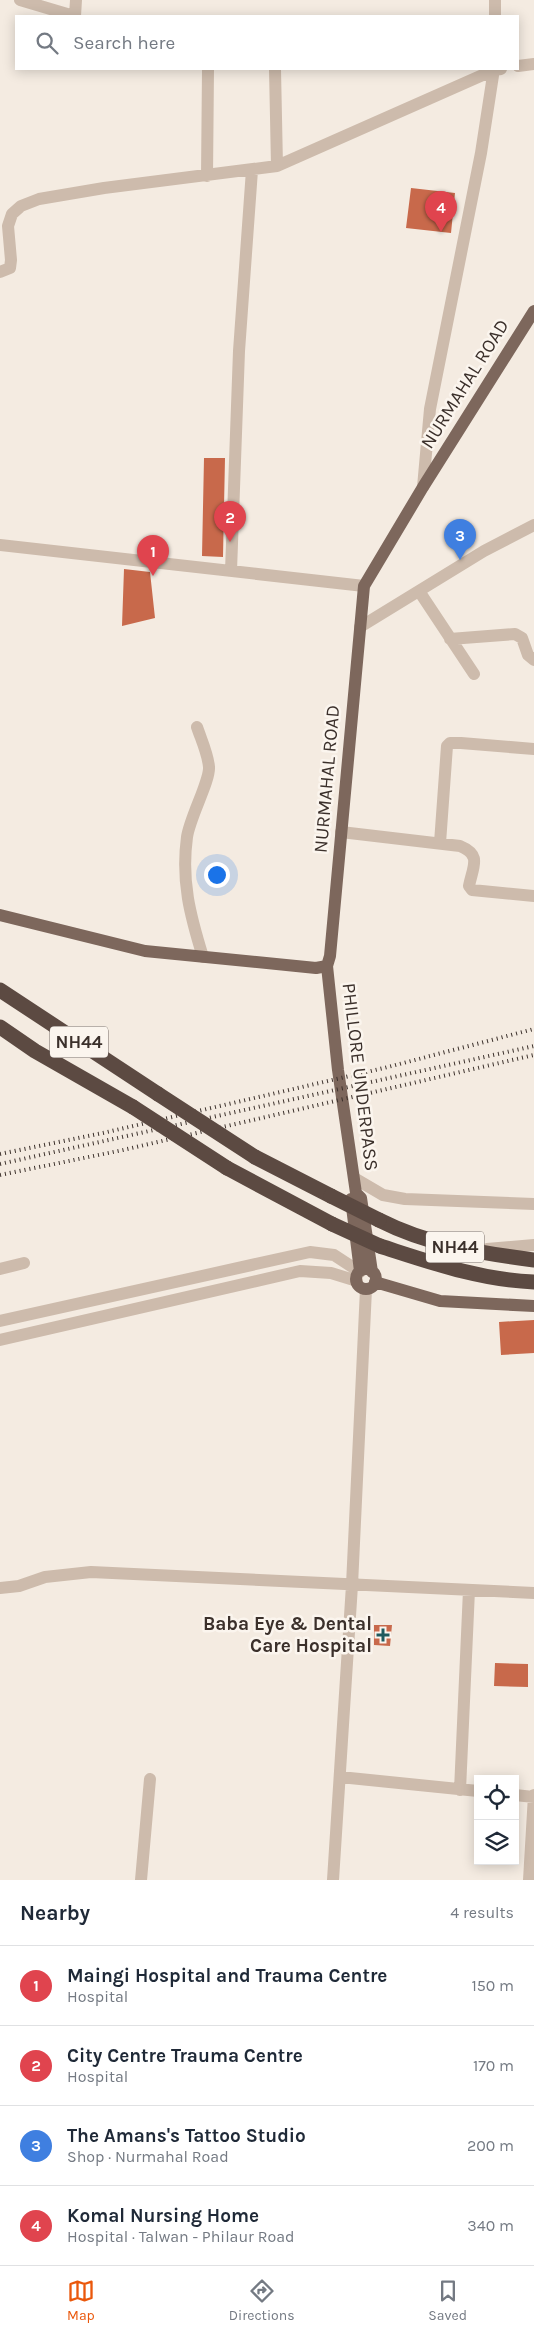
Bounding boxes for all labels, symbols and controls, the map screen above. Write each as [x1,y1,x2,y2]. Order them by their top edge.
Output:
search box [15,15,519,70]
icon: search [33,29,61,57]
text: Search here [73,32,175,54]
pin: 4 [425,191,457,232]
street label: NURMAHAL ROAD [416,315,514,453]
pin: 2 [214,501,246,542]
pin: 3 [444,519,476,560]
pin: 1 [137,535,169,576]
street label: NURMAHAL ROAD [310,704,344,854]
your location [204,862,230,888]
street label: PHILLORE UNDERPASS [338,982,382,1172]
road number: NH44 [50,1026,108,1058]
road number: NH44 [426,1232,484,1262]
place label: Baba Eye & Dental Care Hospital [203,1613,372,1657]
marker: Baba Eye & Dental Care Hospital [376,1628,390,1642]
map controls [474,1775,519,1865]
button: locate [474,1775,519,1820]
button: layers [474,1820,519,1865]
text: Nearby [20,1901,90,1925]
text: 4 results [450,1903,514,1922]
text: Maingi Hospital and Trauma Centre [67,1965,387,1987]
text: 1 [33,1976,39,1995]
text: 150 m [471,1976,514,1995]
text: Hospital [67,1987,128,2006]
text: City Centre Trauma Centre [67,2045,303,2067]
text: 2 [31,2056,41,2075]
text: 170 m [473,2056,514,2075]
text: Hospital [67,2067,128,2086]
text: The Amans's Tattoo Studio [67,2125,306,2147]
text: 3 [31,2136,41,2155]
text: 200 m [467,2136,514,2155]
text: Shop · Nurmahal Road [67,2147,229,2166]
text: Komal Nursing Home [67,2205,259,2227]
text: 4 [31,2216,41,2235]
text: 340 m [467,2216,514,2235]
text: Hospital · Talwan - Philaur Road [67,2227,295,2246]
tab: Map [67,2277,95,2324]
tab: Directions [229,2277,295,2324]
tab: Saved [428,2277,467,2324]

